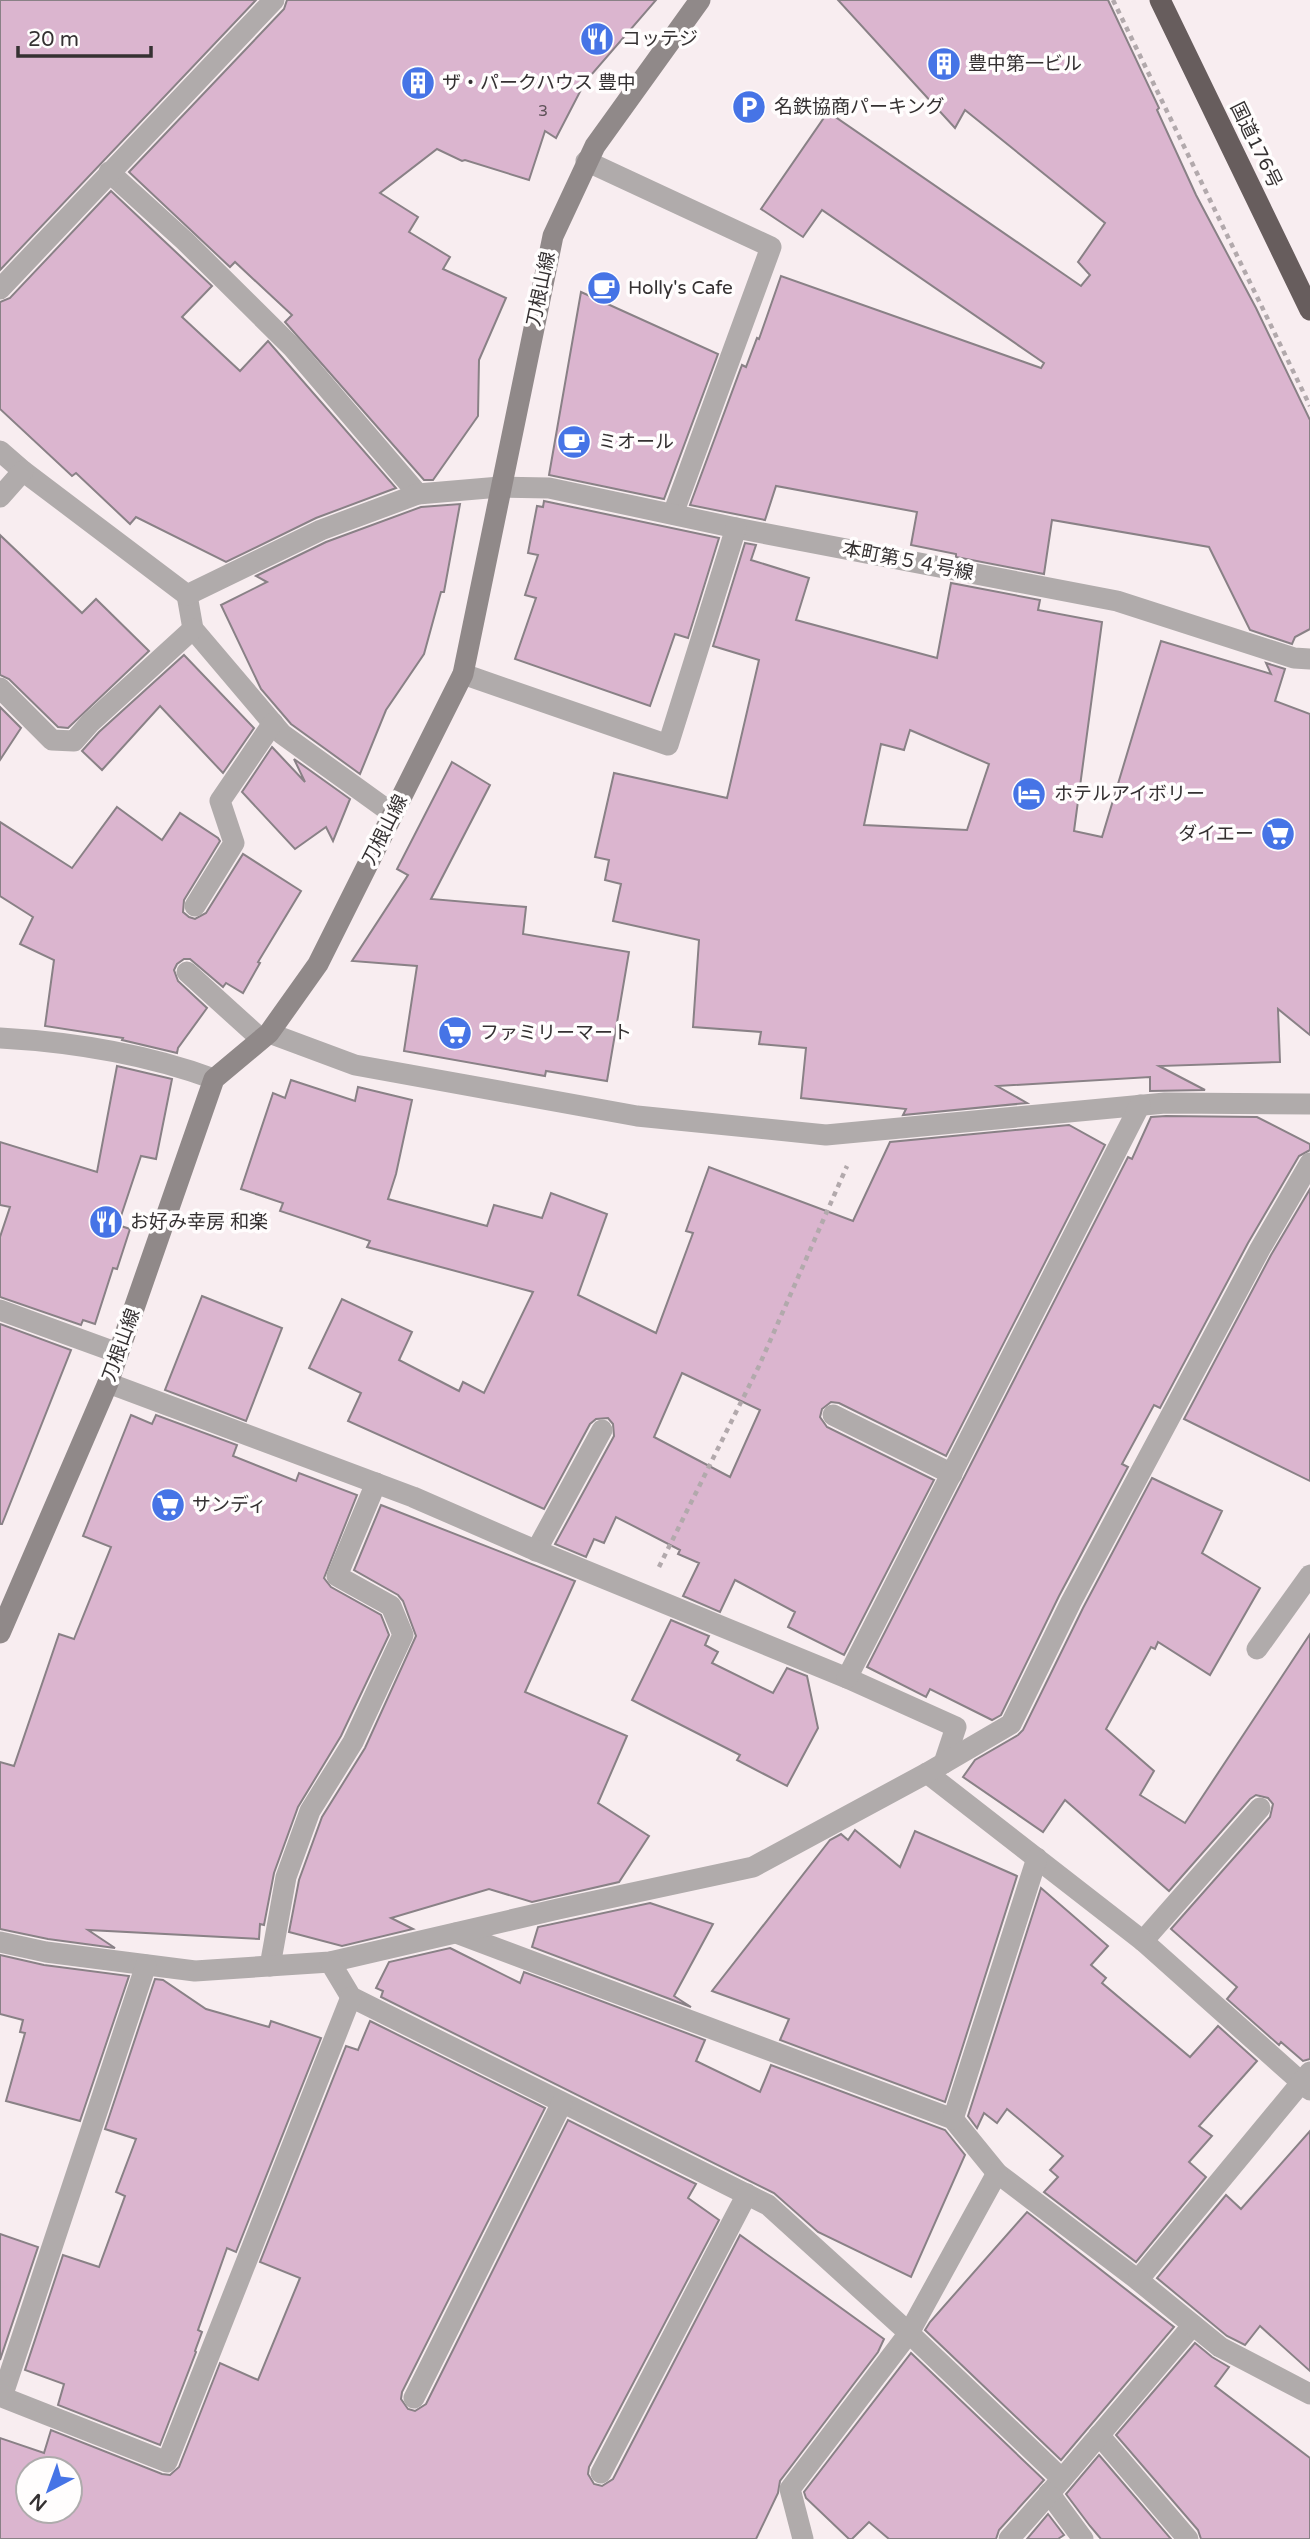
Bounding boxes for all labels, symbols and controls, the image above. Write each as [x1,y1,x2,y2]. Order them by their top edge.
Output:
scale bar [18,14,150,58]
restaurant icon: コッテジ [578,20,616,58]
text: 20 m [28,27,79,52]
place label: コッテジ [622,28,698,50]
building icon: 豊中第一ビル [925,45,963,83]
place label: 豊中第一ビル [968,53,1082,75]
building icon: ザ・パークハウス 豊中 [399,64,437,102]
place label: ザ・パークハウス 豊中 [442,72,636,94]
parking icon: 名鉄協商パーキング [730,88,768,126]
place label: 名鉄協商パーキング [774,96,944,118]
street label: 国道176号 [1226,98,1286,192]
house number: 3 [538,101,548,121]
street label: 刀根山線 [522,250,560,328]
cafe icon: Holly's Cafe [585,269,623,307]
place label: Holly's Cafe [628,277,733,299]
cafe icon: ミオール [555,423,593,461]
place label: ミオール [598,431,674,453]
street label: 本町第５４号線 [841,538,975,584]
hotel icon: ホテルアイボリー [1010,775,1048,813]
place label: ホテルアイボリー [1054,783,1205,805]
street label: 刀根山線 [358,791,412,869]
supermarket icon: ダイエー [1259,815,1297,853]
place label: ダイエー [1178,823,1254,845]
supermarket icon: ファミリーマート [436,1014,474,1052]
place label: ファミリーマート [480,1022,632,1044]
restaurant icon: お好み幸房 和楽 [87,1203,125,1241]
place label: お好み幸房 和楽 [130,1211,268,1233]
street label: 刀根山線 [98,1306,144,1384]
supermarket icon: サンディ [149,1486,187,1524]
place label: サンディ [192,1494,267,1516]
north arrow [14,2455,84,2525]
text: N [26,2489,51,2515]

